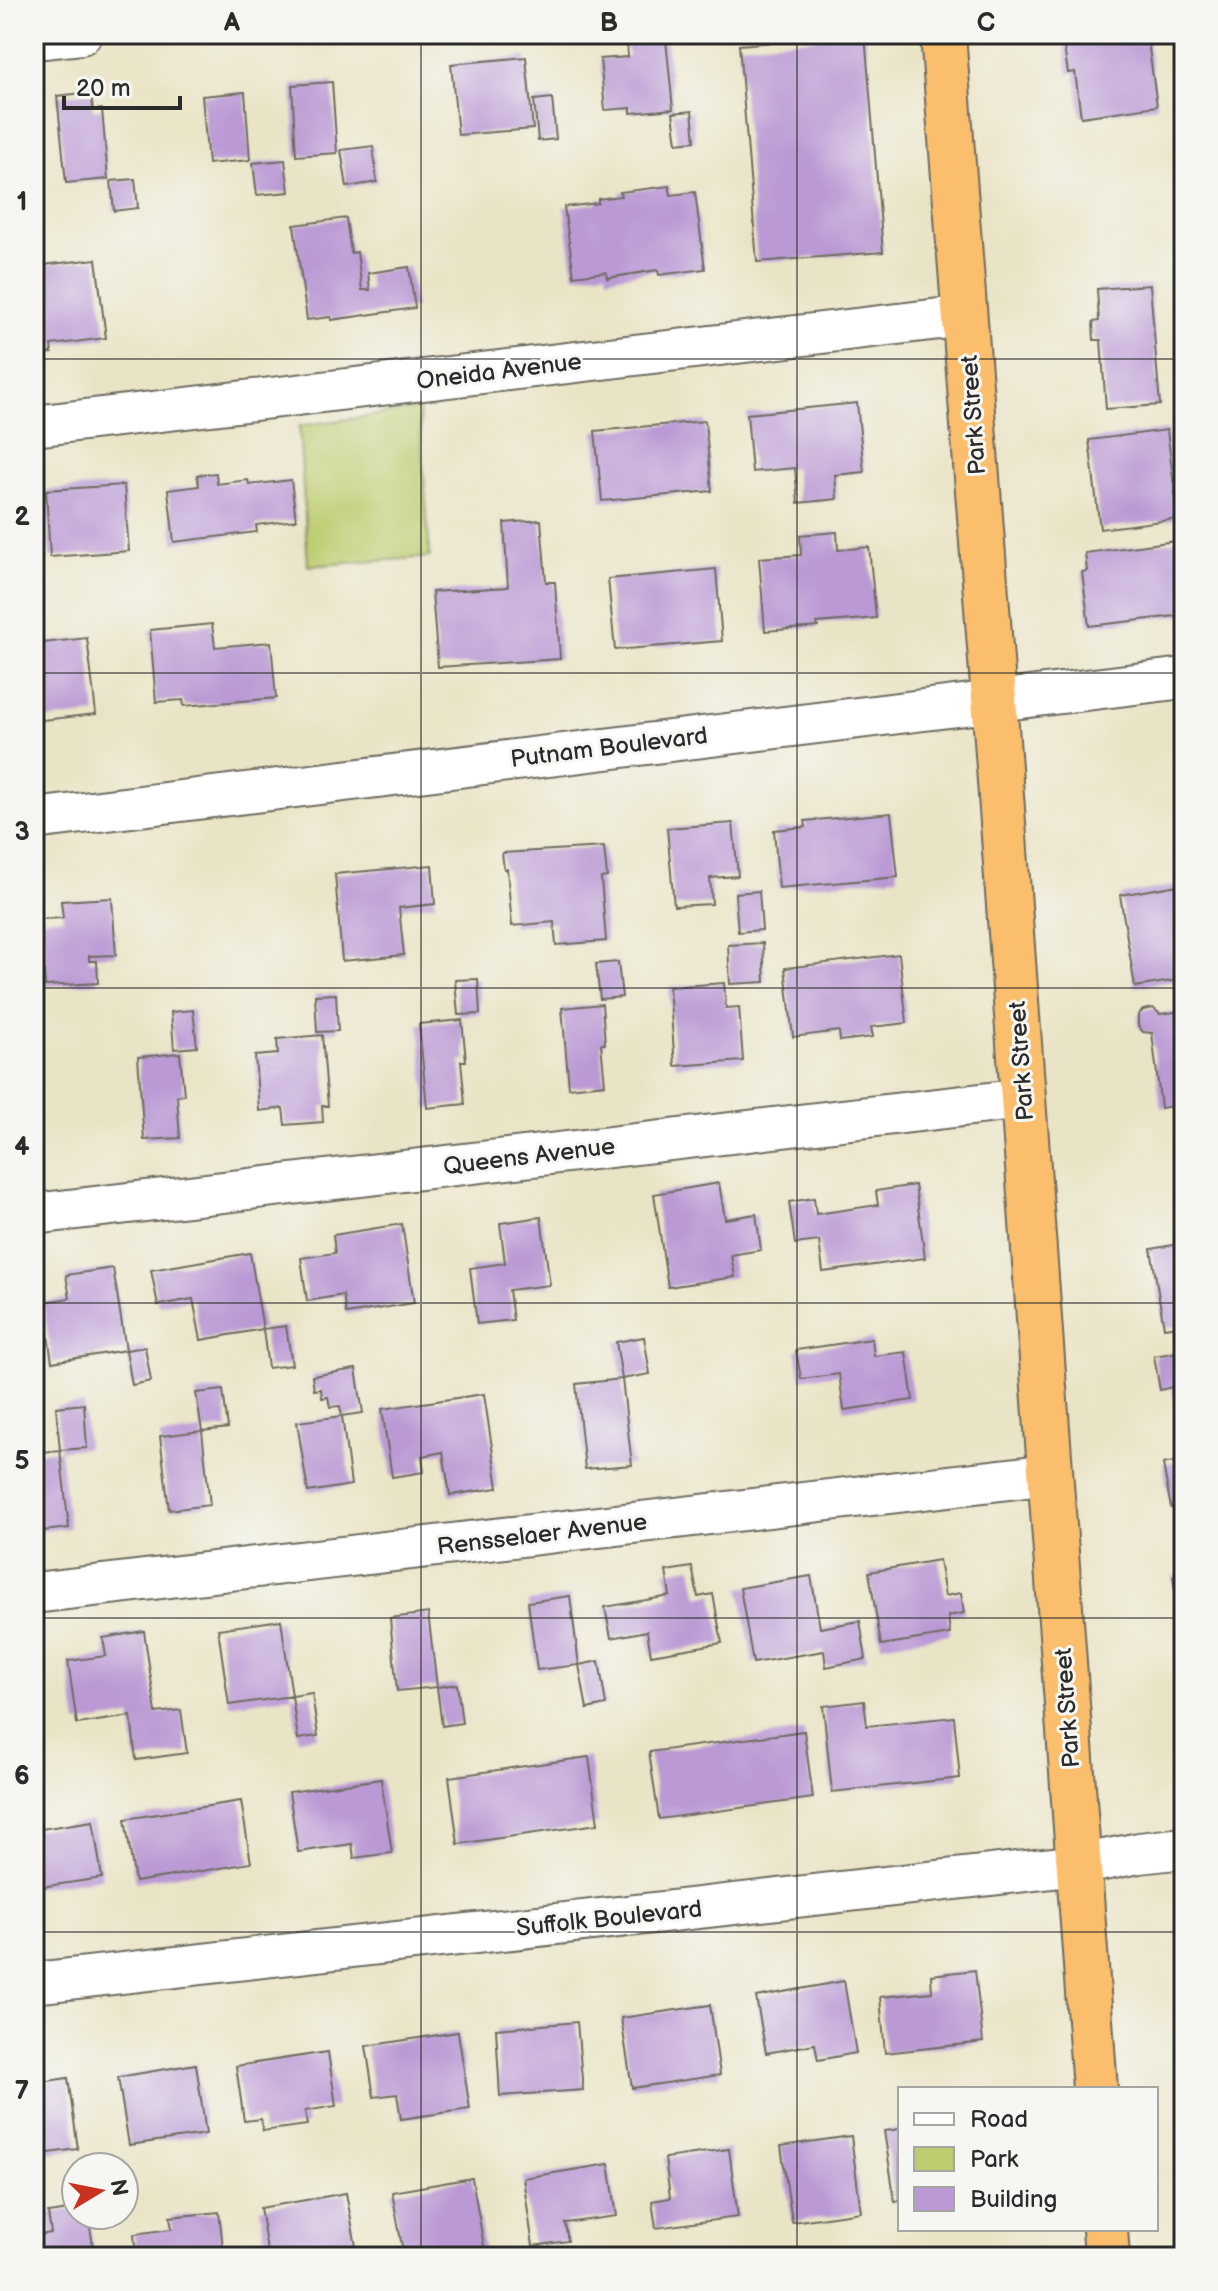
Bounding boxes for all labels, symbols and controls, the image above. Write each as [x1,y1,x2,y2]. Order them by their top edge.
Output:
text: A [223,8,240,39]
text: B [600,8,618,39]
text: C [977,8,995,39]
scale bar [64,60,180,110]
text: 20 m [76,74,131,103]
text: 1 [17,187,27,218]
street label: Oneida Avenue [415,347,583,396]
street label: Park Street [955,353,992,476]
text: 2 [14,502,30,533]
street label: Putnam Boulevard [509,721,709,774]
text: 3 [14,817,30,848]
street label: Park Street [1003,999,1040,1122]
text: 4 [14,1132,30,1163]
street label: Queens Avenue [441,1132,617,1181]
text: 5 [14,1446,30,1477]
street label: Rensselaer Avenue [435,1507,649,1562]
street label: Park Street [1049,1646,1086,1769]
text: 6 [14,1761,30,1792]
street label: Suffolk Boulevard [515,1894,703,1943]
text: 7 [15,2076,29,2107]
legend [898,2087,1158,2231]
text: Road [970,2105,1028,2134]
text: Park [970,2145,1018,2174]
north arrow [60,2151,140,2231]
text: N [103,2177,133,2198]
text: Building [970,2185,1057,2214]

